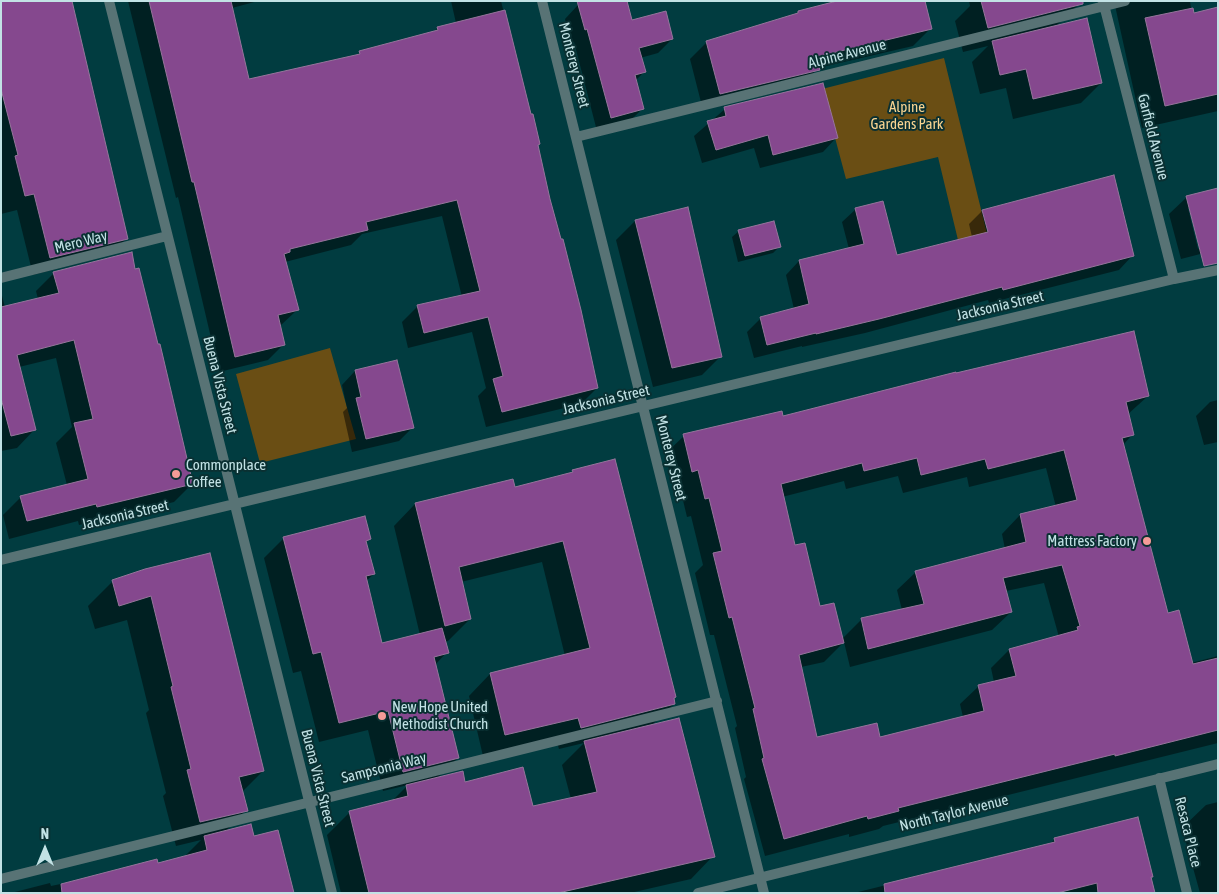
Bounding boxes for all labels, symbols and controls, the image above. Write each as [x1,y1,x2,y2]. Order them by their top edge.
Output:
street label: Monterey Street [555,20,593,110]
street label: Alpine Avenue [806,36,888,72]
street label: Garfield Avenue [1134,92,1172,182]
park label: Alpine Gardens Park [871,98,943,133]
street label: Mero Way [53,227,109,257]
street label: Jacksonia Street [955,287,1045,325]
street label: Buena Vista Street [199,334,241,436]
street label: Jacksonia Street [561,381,651,419]
street label: Monterey Street [652,413,690,503]
place label: Commonplace Coffee [186,456,266,491]
marker: Commonplace Coffee [170,468,182,480]
street label: Jacksonia Street [80,496,170,534]
place label: Mattress Factory [1047,532,1137,550]
marker: Mattress Factory [1141,535,1153,547]
place label: New Hope United Methodist Church [392,698,488,733]
marker: New Hope United Methodist Church [376,710,388,722]
street label: Buena Vista Street [297,727,339,829]
street label: Sampsonia Way [340,749,428,787]
street label: North Taylor Avenue [898,791,1010,835]
street label: Resaca Place [1171,795,1205,869]
north arrow [20,824,70,874]
text: N [41,826,49,842]

